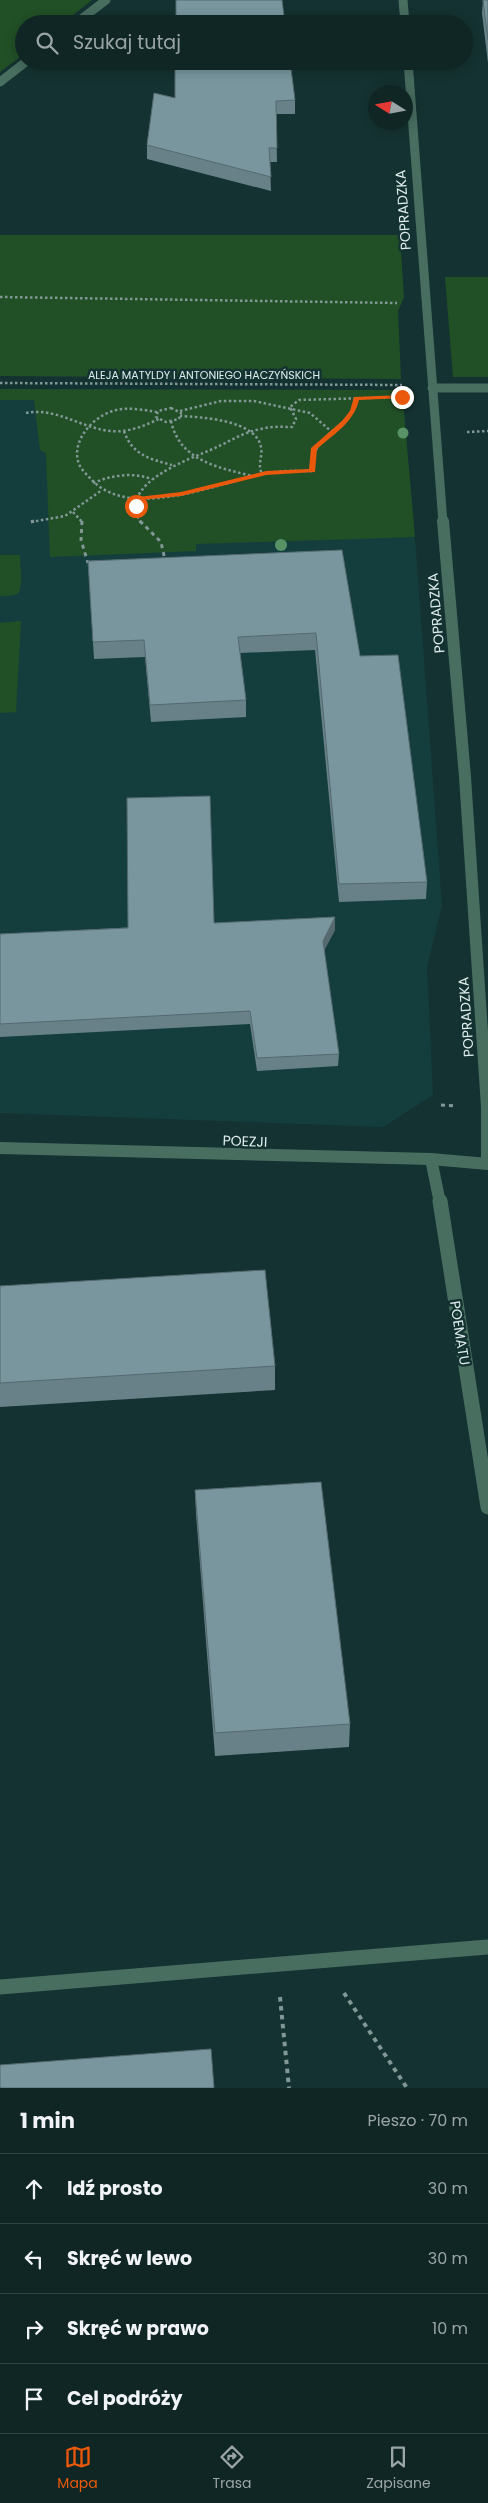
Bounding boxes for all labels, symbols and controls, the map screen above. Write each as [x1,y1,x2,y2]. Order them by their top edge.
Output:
search box [15,15,473,70]
icon: search [33,29,61,57]
text: Szukaj tutaj [73,29,181,56]
north arrow [368,85,413,130]
street label: POPRADZKA [390,169,416,251]
street label: ALEJA MATYLDY I ANTONIEGO HACZYŃSKICH [88,367,320,383]
route end [391,386,414,409]
route start [125,495,148,518]
street label: POPRADZKA [423,572,449,654]
street label: POPRADZKA [453,976,479,1058]
street label: POEZJI [222,1130,268,1152]
street label: POEMATU [445,1299,475,1367]
text: 1 min [20,2106,75,2135]
text: Pieszo · 70 m [368,2109,468,2132]
icon: ahead [20,2175,48,2203]
text: Idź prosto [67,2175,163,2202]
text: 30 m [428,2177,468,2200]
icon: left [20,2245,48,2273]
text: Skręć w lewo [67,2245,192,2272]
text: 30 m [428,2247,468,2270]
icon: right [20,2315,48,2343]
text: Skręć w prawo [67,2315,209,2342]
text: 10 m [432,2317,468,2340]
icon: arrive [20,2385,48,2413]
text: Cel podróży [67,2385,182,2412]
tab: Mapa [57,2443,98,2494]
tab: Trasa [213,2443,252,2494]
tab: Zapisane [366,2443,431,2494]

